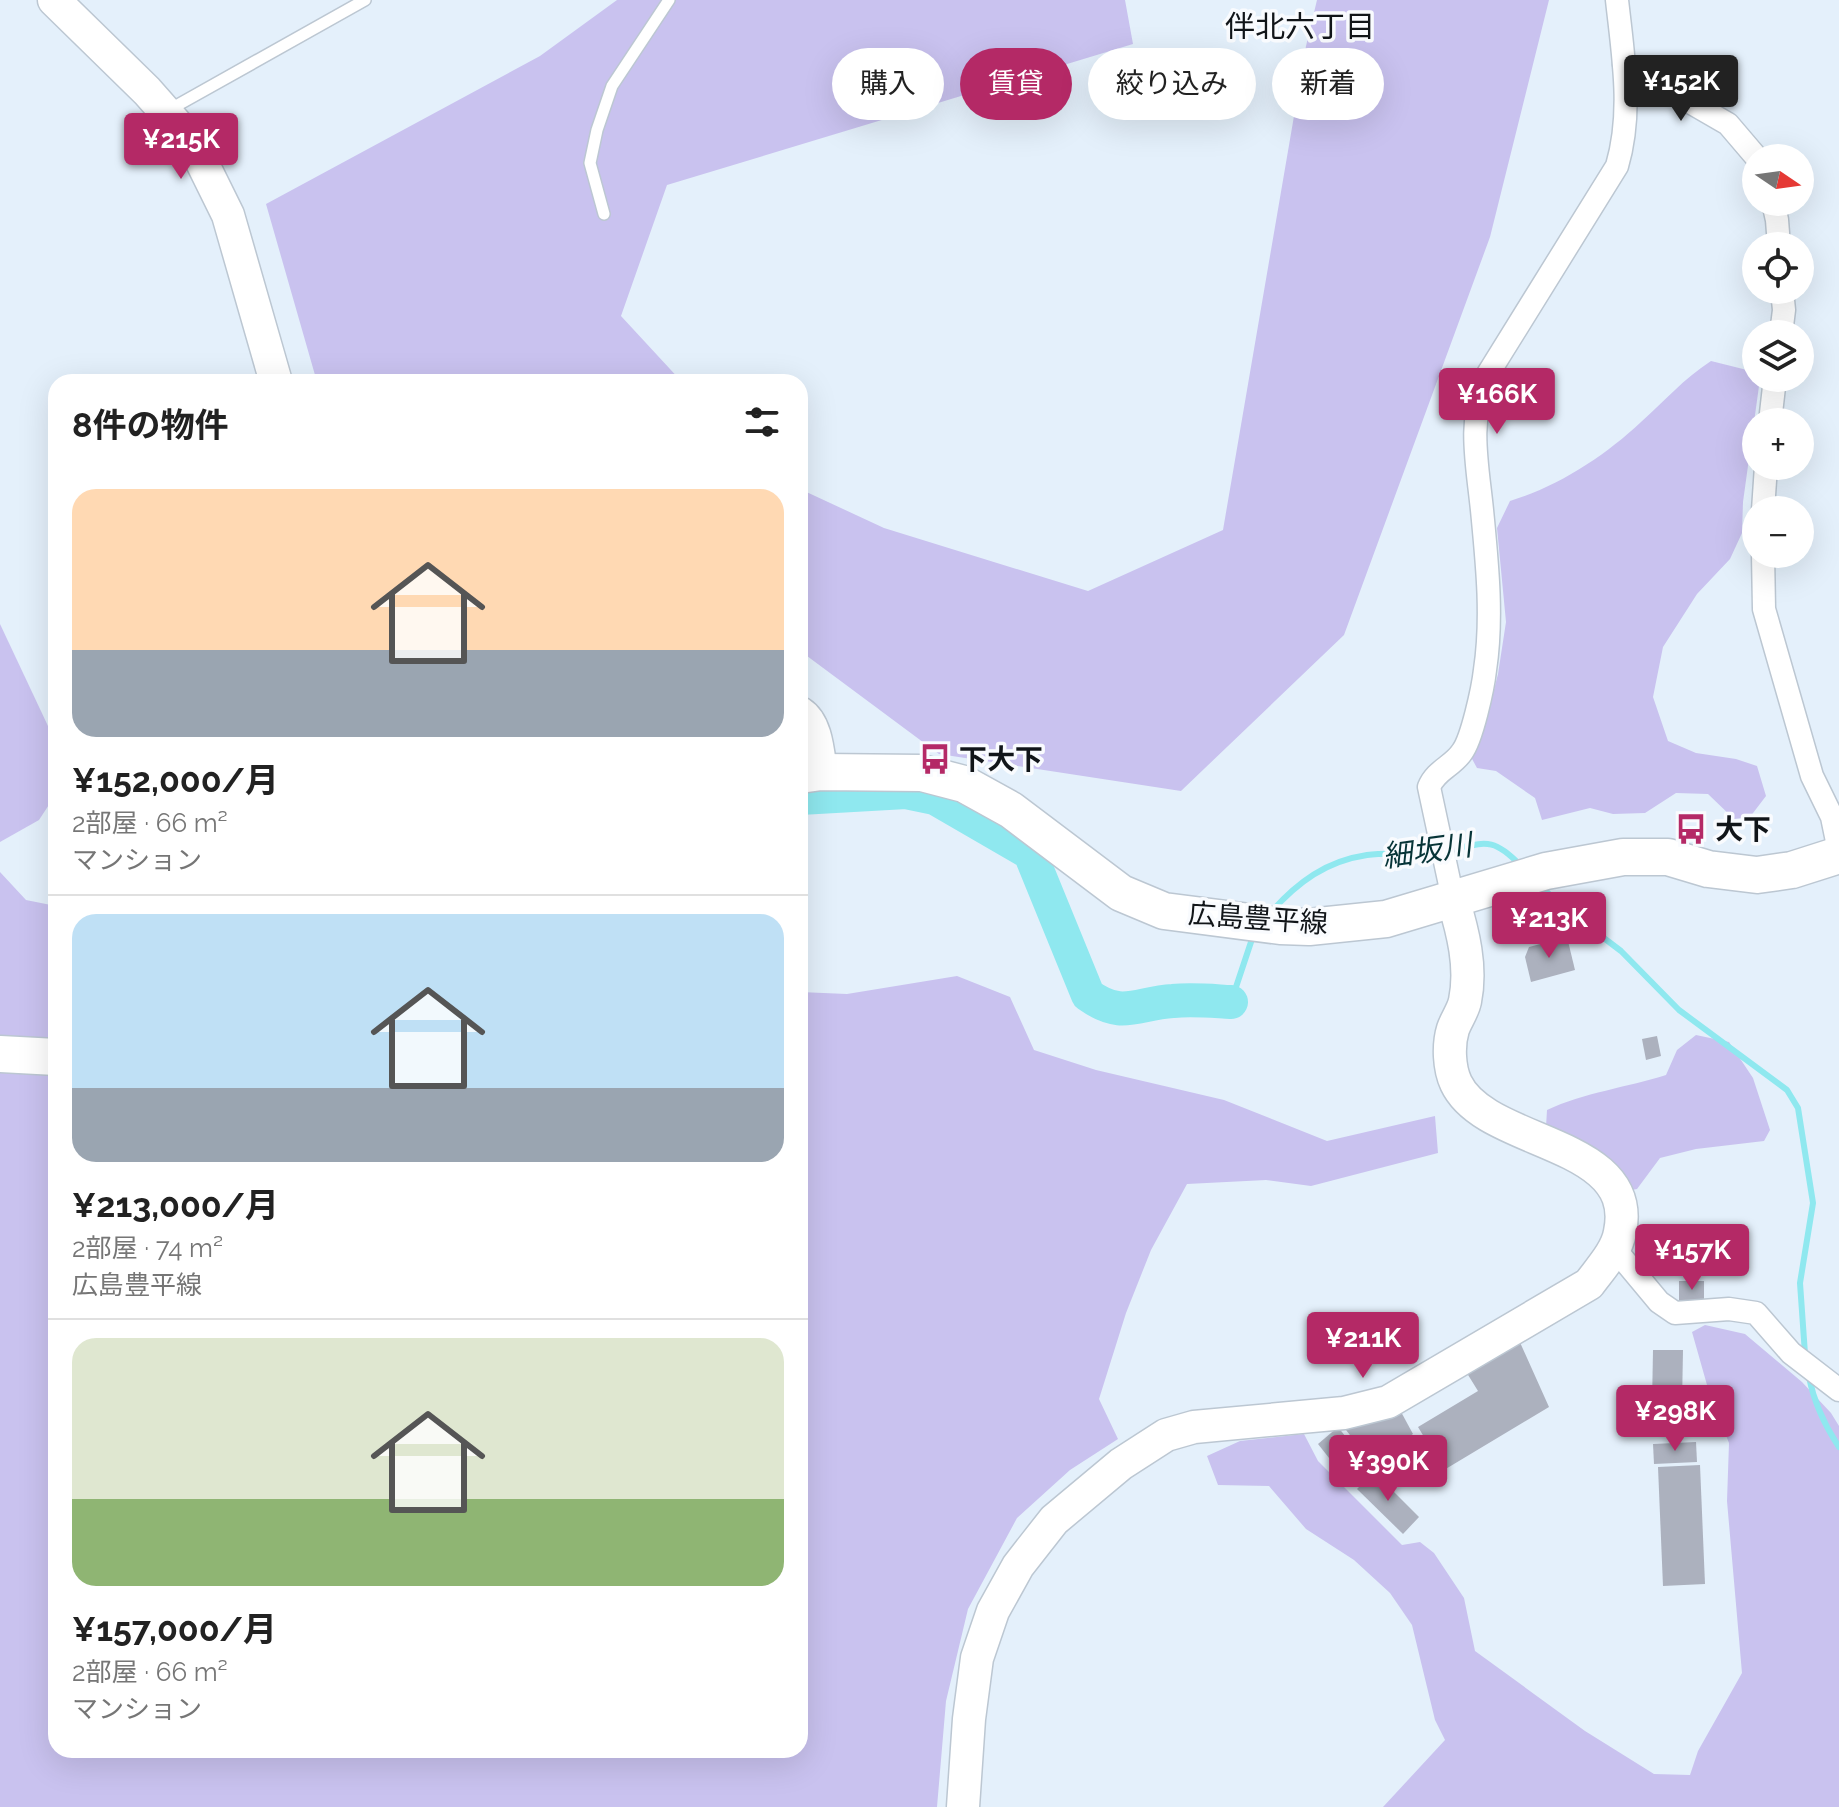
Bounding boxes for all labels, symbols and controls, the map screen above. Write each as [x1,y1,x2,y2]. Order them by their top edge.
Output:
district label: 伴北六丁目 [1225,9,1375,44]
chip: 購入 [832,48,944,120]
chip: 賃貸 [960,48,1072,120]
chip: 絞り込み [1088,48,1256,120]
chip: 新着 [1272,48,1384,120]
pin: ¥152K [1625,55,1737,123]
text: ¥152K [1642,66,1720,96]
pin: ¥215K [125,113,237,181]
text: ¥215K [142,124,220,154]
north arrow [1742,144,1814,216]
map controls [1742,144,1814,568]
button: locate [1742,232,1814,304]
button: layers [1742,320,1814,392]
pin: ¥166K [1441,368,1553,436]
text: ¥166K [1457,379,1537,409]
icon: filters [740,400,784,444]
text: 8件の物件 [72,405,229,445]
button: + [1742,408,1814,480]
button: − [1742,496,1814,568]
icon: home [356,541,500,685]
bus stop icon: 下大下 [918,742,952,776]
place label: 下大下 [959,743,1043,776]
text: ¥152,000/月 [72,760,279,800]
text: 2部屋 · 66 m² [72,808,228,838]
bus stop icon: 大下 [1674,812,1708,846]
place label: 大下 [1715,813,1771,846]
water label: 細坂川 [1380,826,1477,874]
text: マンション [72,845,202,875]
pin: ¥213K [1493,892,1605,960]
street label: 広島豊平線 [1187,897,1329,940]
text: ¥213K [1510,903,1588,933]
icon: home [356,966,500,1110]
text: ¥213,000/月 [72,1185,279,1225]
pin: ¥157K [1636,1224,1748,1292]
text: 2部屋 · 74 m² [72,1233,223,1263]
text: ¥157K [1653,1235,1731,1265]
text: 広島豊平線 [72,1270,202,1300]
pin: ¥211K [1307,1312,1419,1380]
text: ¥211K [1325,1323,1401,1353]
pin: ¥298K [1619,1385,1731,1453]
icon: home [356,1390,500,1534]
text: ¥298K [1634,1396,1716,1426]
pin: ¥390K [1332,1435,1444,1503]
text: ¥390K [1347,1446,1429,1476]
text: ¥157,000/月 [72,1609,277,1649]
text: 2部屋 · 66 m² [72,1657,228,1687]
text: マンション [72,1694,202,1724]

